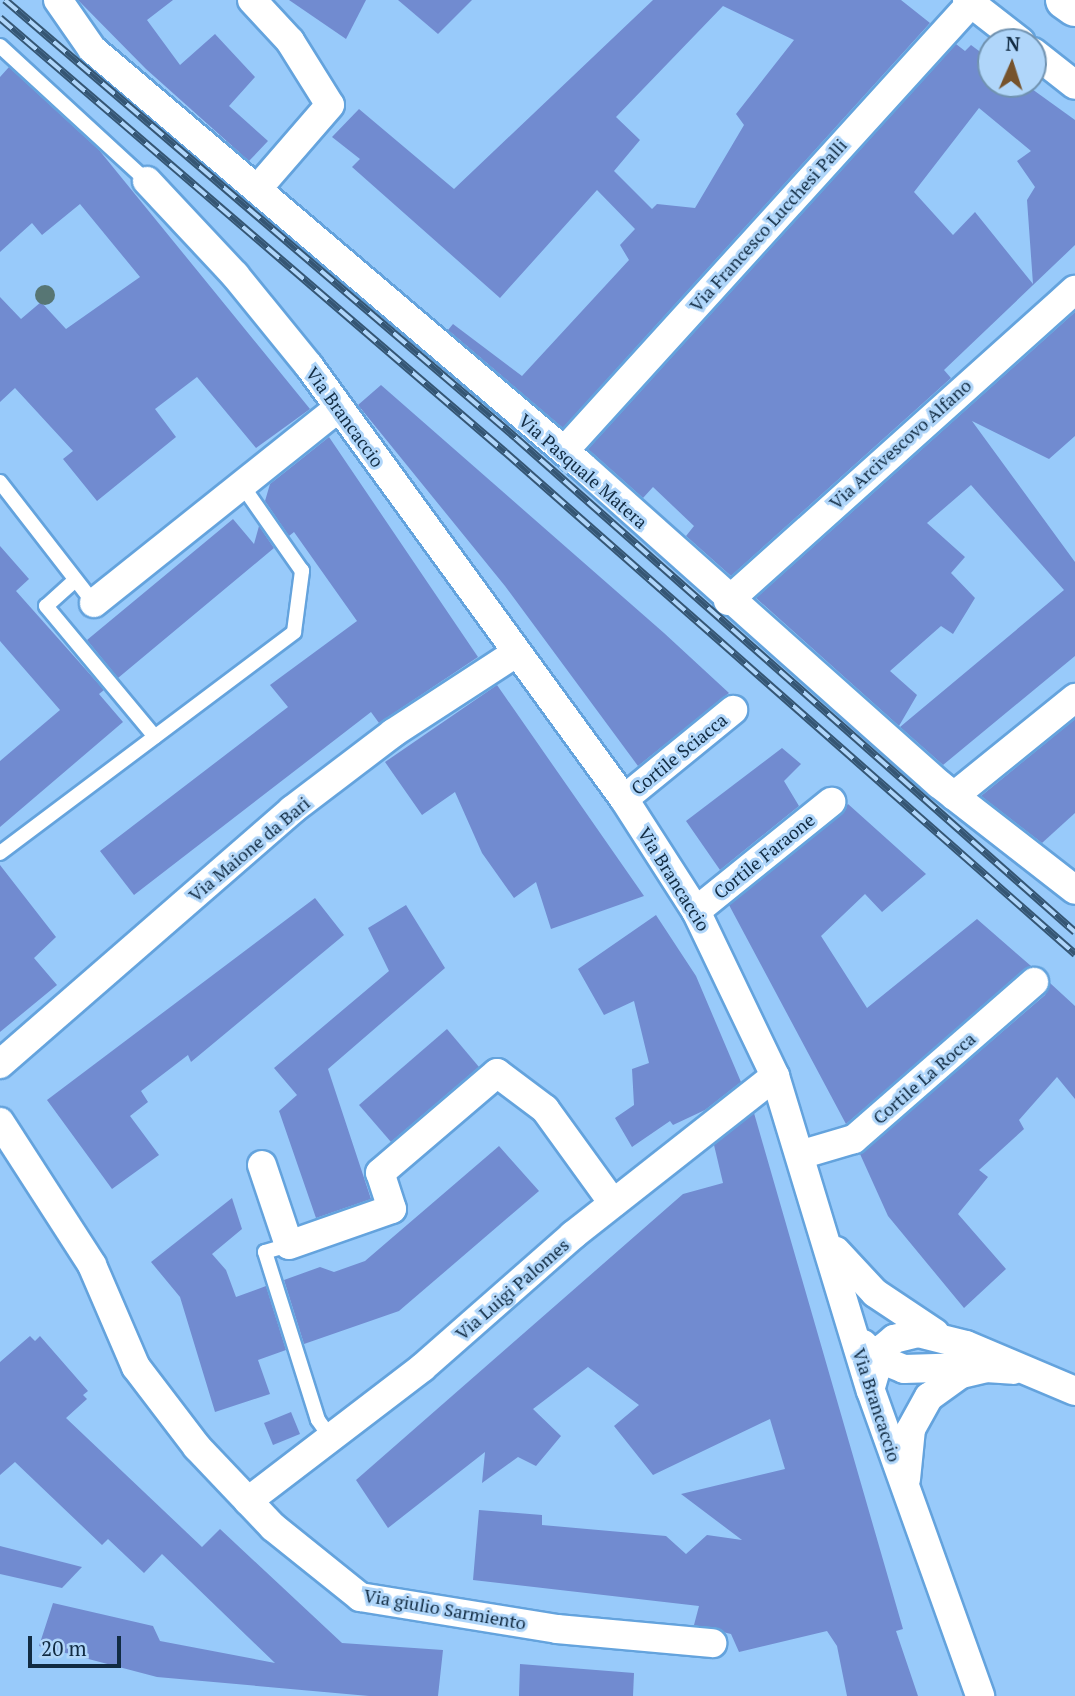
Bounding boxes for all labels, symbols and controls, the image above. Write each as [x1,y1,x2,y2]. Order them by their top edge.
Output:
north arrow [977,28,1047,98]
text: N [1005,31,1021,56]
street label: Via Francesco Lucchesi Palli [685,134,851,316]
street label: Via Brancaccio [302,363,388,471]
street label: Via Arcivescovo Alfano [824,374,976,514]
street label: Via Pasquale Matera [514,409,652,533]
street label: Cortile Sciacca [627,709,731,799]
street label: Via Maione da Bari [184,792,314,906]
street label: Cortile Faraone [709,809,819,903]
street label: Via Brancaccio [634,823,714,935]
street label: Cortile La Rocca [868,1028,980,1128]
street label: Via Luigi Palomes [451,1234,573,1344]
street label: Via Brancaccio [848,1345,906,1465]
street label: Via giulio Sarmiento [362,1584,528,1634]
scale bar [32,1622,124,1666]
text: 20 m [41,1634,87,1662]

